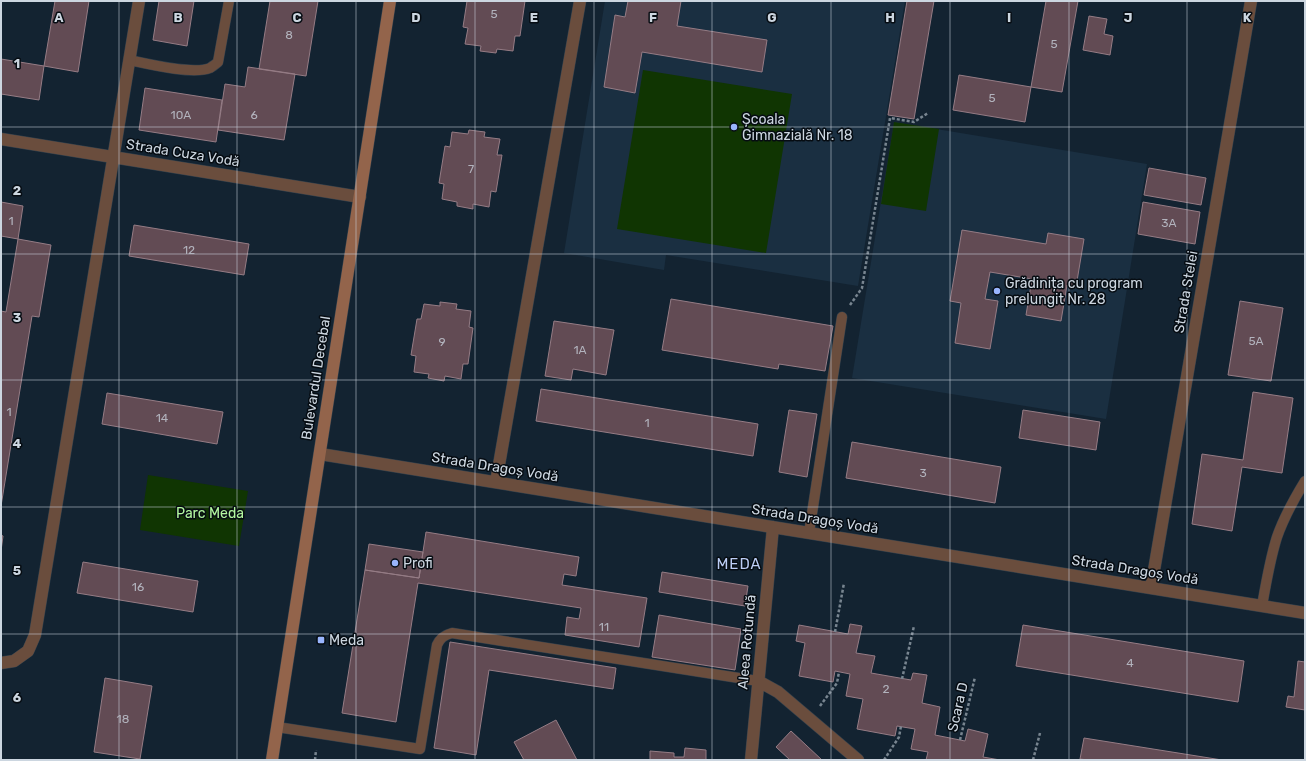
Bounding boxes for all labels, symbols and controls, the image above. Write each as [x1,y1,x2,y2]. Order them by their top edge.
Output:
house number: 5 [490,7,498,21]
text: A [54,10,64,25]
text: B [173,10,183,25]
text: C [292,10,302,25]
text: D [411,10,421,25]
text: E [530,10,538,25]
text: F [649,10,657,25]
text: G [767,10,777,25]
text: H [885,10,895,25]
text: I [1007,10,1011,25]
text: J [1124,10,1132,25]
text: K [1243,10,1252,25]
house number: 8 [285,28,293,42]
house number: 5 [1050,37,1058,51]
text: 1 [14,56,20,71]
house number: 5 [988,91,996,105]
house number: 10A [171,108,191,122]
house number: 6 [250,108,258,122]
place label: Școala Gimnazială Nr. 18 [742,111,853,144]
marker: Școala Gimnazială Nr. 18 [729,122,739,132]
street label: Strada Cuza Vodă [125,136,241,170]
house number: 7 [468,162,474,176]
text: 2 [13,183,21,198]
house number: 1 [8,214,14,228]
house number: 3A [1161,216,1177,230]
house number: 12 [183,243,195,257]
street label: Strada Stelei [1170,250,1202,334]
place label: Grădinița cu program prelungit Nr. 28 [1005,275,1143,308]
marker: Grădinița cu program prelungit Nr. 28 [992,286,1002,296]
text: 3 [13,310,22,325]
street label: Bulevardul Decebal [298,315,334,441]
house number: 5A [1248,334,1264,348]
house number: 9 [438,335,446,349]
house number: 1A [573,343,587,357]
house number: 1 [6,405,12,419]
house number: 14 [156,411,169,425]
house number: 1 [644,416,650,430]
text: 4 [13,436,22,451]
street label: Strada Dragoș Vodă [430,449,560,485]
house number: 3 [919,466,927,480]
street label: Strada Dragoș Vodă [750,501,880,537]
park label: Parc Meda [176,505,244,522]
street label: Strada Dragoș Vodă [1070,552,1200,588]
place label: Profi [403,555,433,572]
district label: MEDA [716,555,762,573]
marker: Profi [390,558,400,568]
text: 5 [13,563,21,578]
house number: 16 [132,580,144,594]
street label: Aleea Rotundă [734,594,760,690]
house number: 11 [599,620,609,634]
place label: Meda [329,632,364,649]
marker: Meda [316,635,326,645]
house number: 4 [1126,656,1134,670]
street label: Scara D [944,681,972,733]
house number: 2 [882,682,890,696]
text: 6 [13,690,22,705]
house number: 18 [117,712,129,726]

